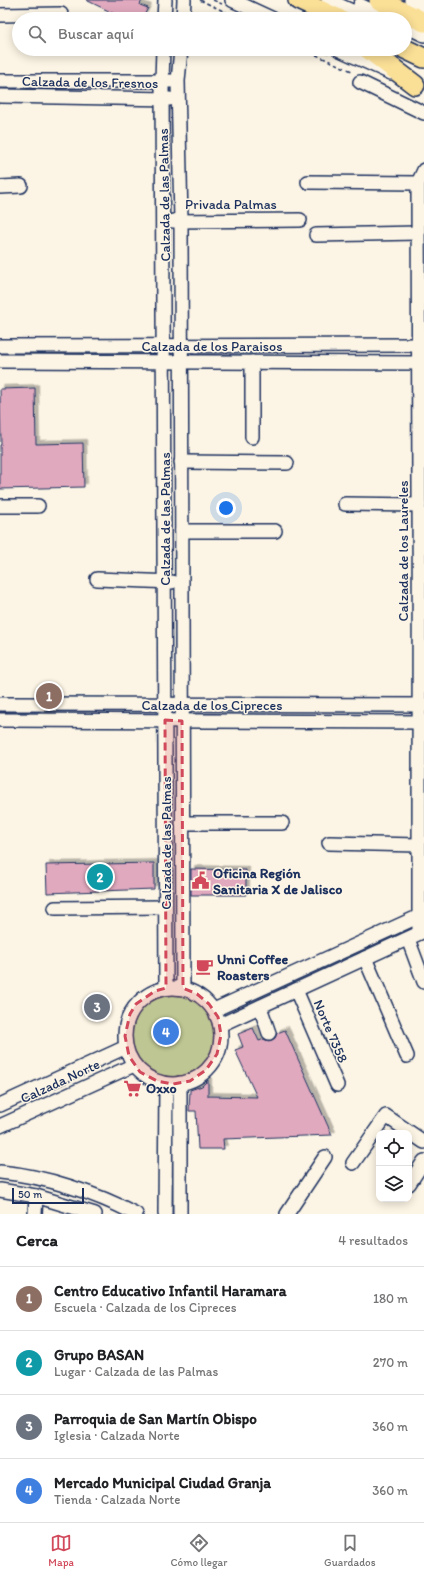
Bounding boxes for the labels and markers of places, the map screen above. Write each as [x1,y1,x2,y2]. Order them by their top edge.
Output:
pin: 1 [36,681,62,711]
pin: 2 [87,862,113,892]
place label: Oficina Región Sanitaria X de Jalisco [213,865,342,898]
public building icon: Oficina Región Sanitaria X de Jalisco [190,871,210,891]
place label: Unni Coffee Roasters [217,951,288,984]
cafe icon: Unni Coffee Roasters [194,957,214,977]
pin: 3 [84,992,110,1022]
pin: 4 [153,1017,179,1047]
supermarket icon: Oxxo [123,1078,143,1098]
place label: Oxxo [146,1080,177,1097]

